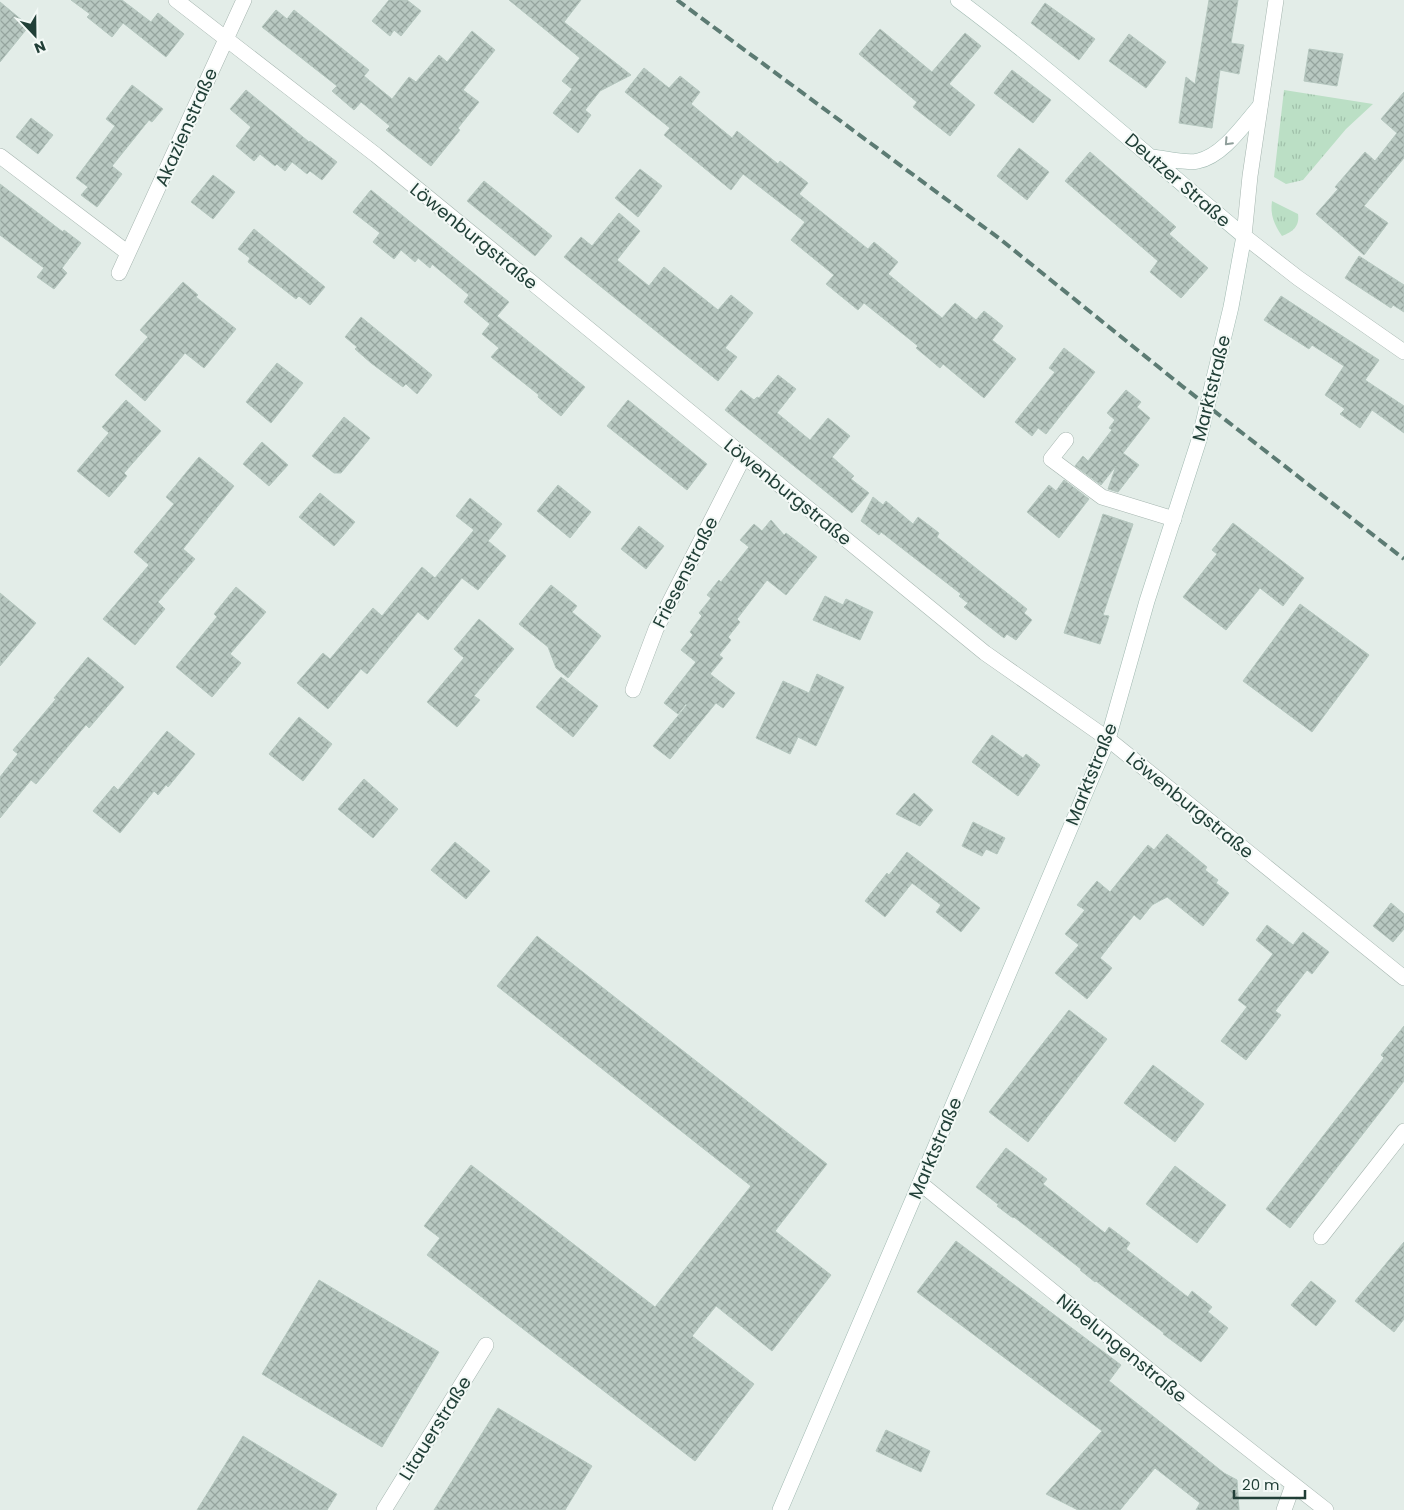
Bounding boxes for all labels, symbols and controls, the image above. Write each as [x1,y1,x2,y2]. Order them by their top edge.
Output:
north arrow [10,10,60,60]
text: N [31,36,48,58]
street label: Akazienstraße [149,64,223,190]
street label: Deutzer Straße [1120,127,1236,233]
one-way arrow [1225,137,1234,146]
street label: Löwenburgstraße [405,177,543,295]
street label: Marktstraße [1186,332,1236,444]
street label: Löwenburgstraße [719,433,857,551]
street label: Friesenstraße [646,512,724,632]
street label: Marktstraße [1059,719,1123,829]
street label: Löwenburgstraße [1121,746,1259,864]
street label: Marktstraße [902,1093,968,1203]
street label: Nibelungenstraße [1052,1288,1192,1408]
street label: Litauerstraße [393,1371,477,1485]
scale bar [1234,1468,1305,1500]
text: 20 m [1242,1474,1280,1495]

